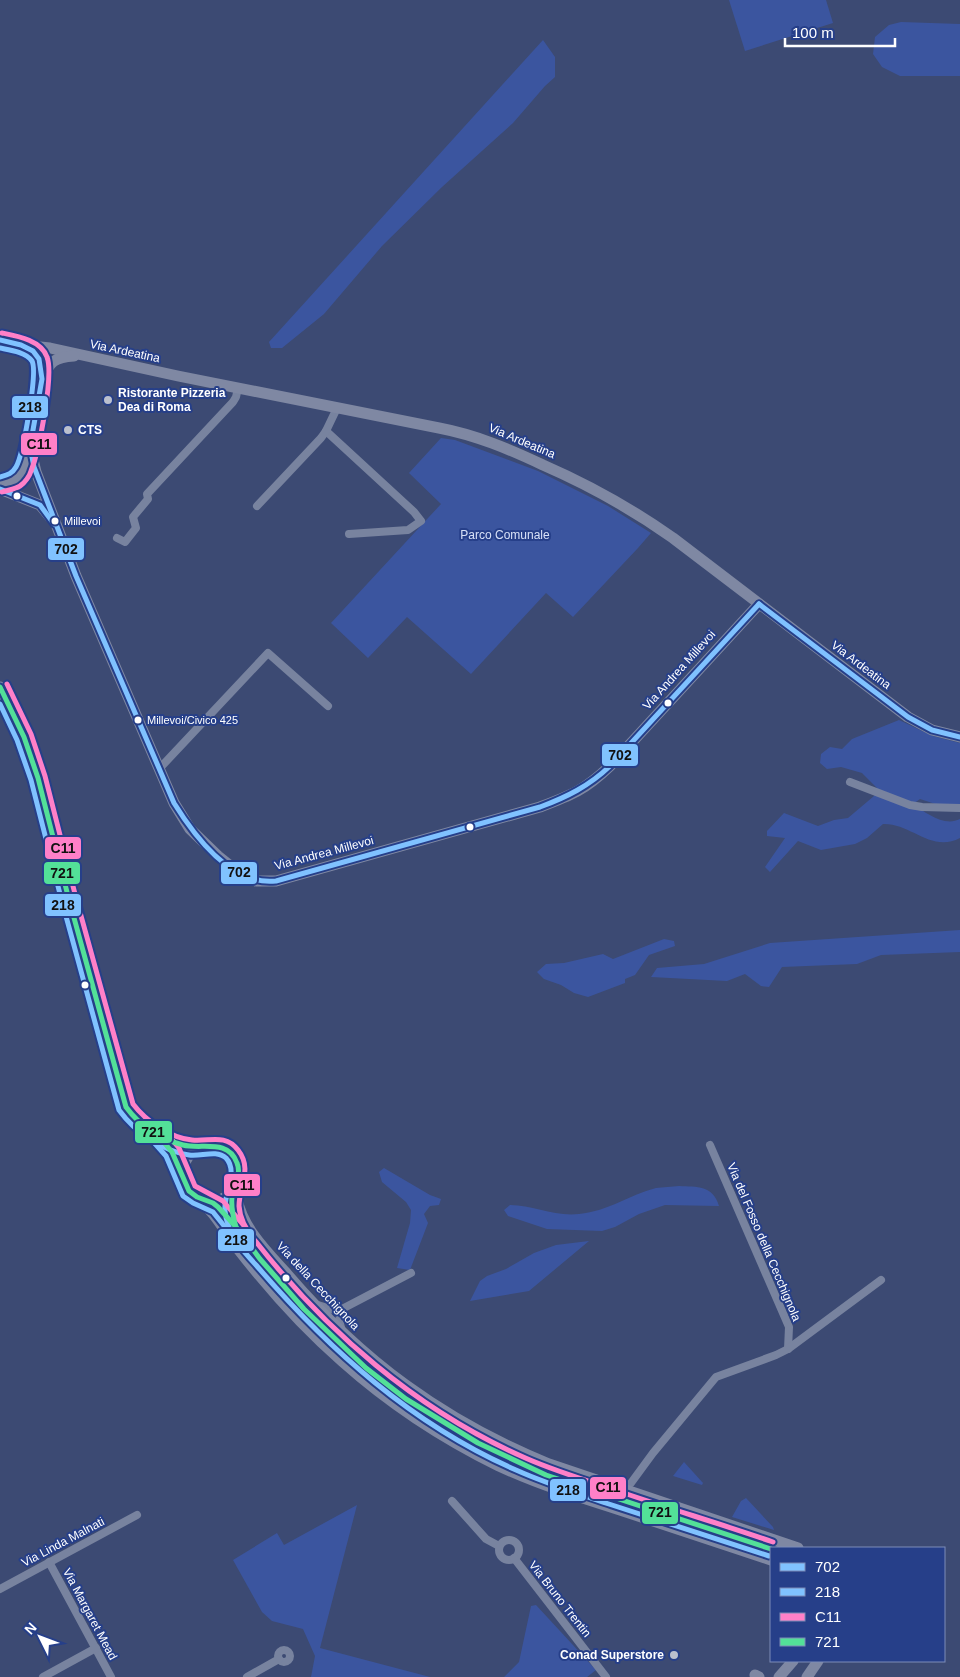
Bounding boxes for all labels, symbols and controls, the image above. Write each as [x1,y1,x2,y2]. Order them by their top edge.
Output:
scale bar [785,15,895,47]
text: 100 m [792,24,834,41]
street label: Via Ardeatina [89,337,162,365]
place label: Ristorante Pizzeria Dea di Roma [118,386,226,414]
marker: Ristorante Pizzeria Dea di Roma [102,394,114,406]
line badge: 218 [11,395,49,419]
text: 218 [18,399,42,415]
street label: Via Ardeatina [487,421,558,461]
place label: CTS [78,423,102,437]
marker: CTS [62,424,74,436]
line badge: C11 [20,432,58,456]
text: C11 [27,436,52,452]
unlabelled marker [12,491,22,501]
place label: Millevoi [64,515,101,527]
marker: Millevoi [50,516,60,526]
park label: Parco Comunale [460,528,550,542]
line badge: 702 [47,537,85,561]
text: 702 [54,541,78,557]
street label: Via Andrea Millevoi [640,627,718,713]
street label: Via Ardeatina [828,638,894,692]
unlabelled marker [663,698,673,708]
place label: Millevoi/Civico 425 [147,714,238,726]
marker: Millevoi/Civico 425 [133,715,143,725]
line badge: 702 [601,743,639,767]
text: 702 [608,747,632,763]
unlabelled marker [465,822,475,832]
street label: Via Andrea Millevoi [273,833,375,873]
line badge: C11 [44,836,82,860]
text: C11 [51,840,76,856]
line badge: 721 [43,861,81,885]
line badge: 702 [220,861,258,885]
text: 702 [227,864,251,880]
text: 721 [50,865,74,881]
line badge: 218 [44,893,82,917]
text: 218 [51,897,75,913]
unlabelled marker [80,980,90,990]
line badge: 721 [134,1120,173,1144]
text: 721 [141,1124,165,1140]
street label: Via del Fosso della Cecchignola [724,1161,804,1324]
line badge: C11 [223,1173,261,1197]
text: C11 [230,1177,255,1193]
line badge: 218 [217,1228,255,1252]
text: 218 [224,1232,248,1248]
street label: Via della Cecchignola [274,1239,363,1333]
unlabelled marker [281,1273,291,1283]
line badge: C11 [589,1476,627,1500]
line badge: 218 [549,1478,587,1502]
text: C11 [596,1479,621,1495]
text: 218 [556,1482,580,1498]
line badge: 721 [641,1501,679,1525]
text: 721 [648,1504,672,1520]
street label: Via Linda Malnati [19,1514,107,1570]
legend [770,1547,945,1662]
street label: Via Bruno Trentin [526,1558,594,1640]
text: 702 [815,1558,840,1575]
street label: Via Margaret Mead [60,1566,120,1662]
text: 218 [815,1583,840,1600]
text: C11 [815,1608,841,1625]
north arrow [15,1612,65,1662]
text: N [21,1619,40,1637]
text: 721 [815,1633,840,1650]
place label: Conad Superstore [560,1648,664,1662]
marker: Conad Superstore [668,1649,680,1661]

